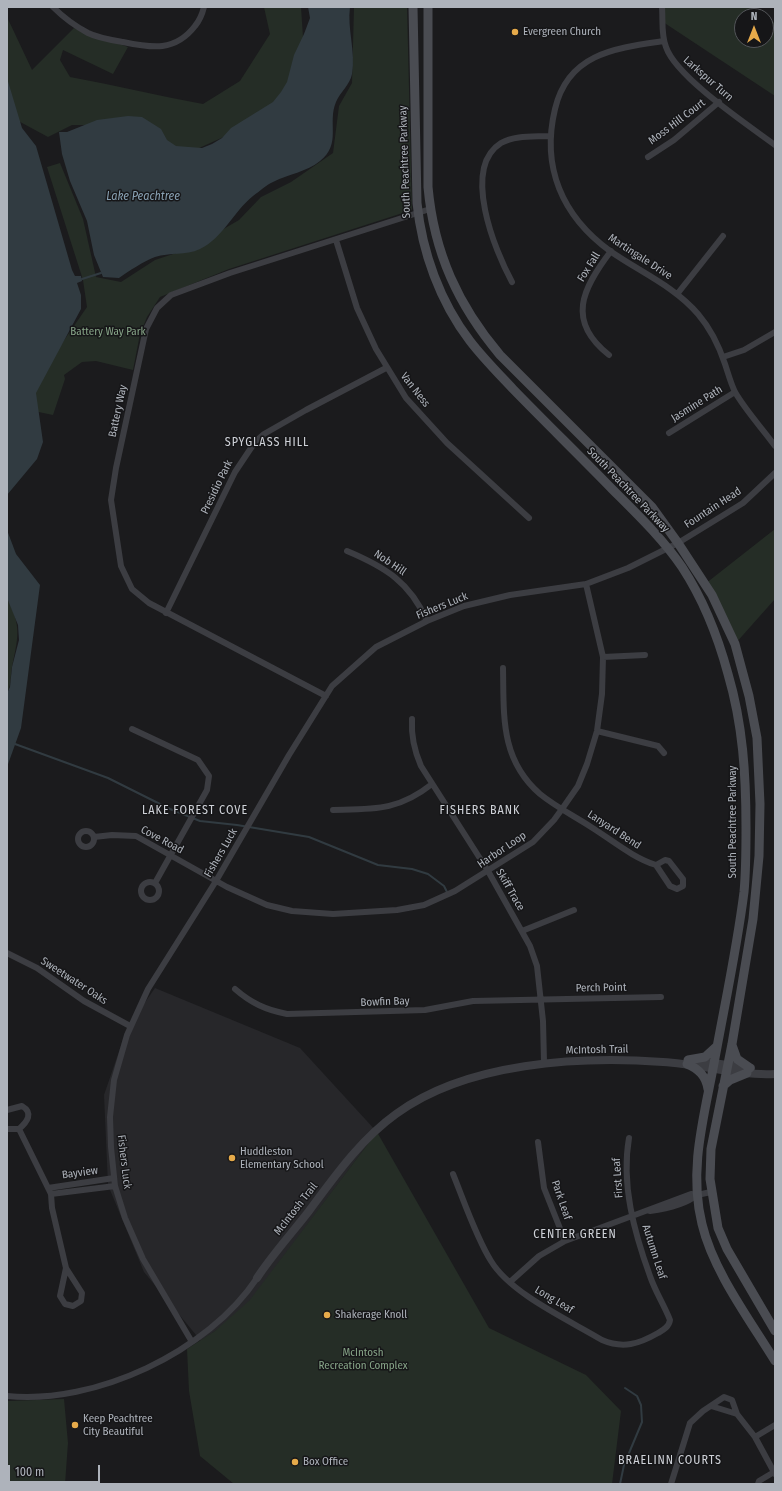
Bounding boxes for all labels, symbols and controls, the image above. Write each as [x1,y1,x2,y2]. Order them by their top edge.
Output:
north arrow [734,8,774,48]
text: N [751,10,757,23]
place label: Evergreen Church [523,25,601,39]
marker: Evergreen Church [510,27,520,37]
street label: Larkspur Turn [680,54,736,104]
street label: Moss Hill Court [646,96,708,148]
street label: South Peachtree Parkway [396,105,414,219]
water label: Lake Peachtree [106,190,180,204]
street label: Martingale Drive [606,231,674,283]
street label: Fox Fall [575,250,603,284]
park label: Battery Way Park [70,325,146,339]
street label: Van Ness [397,370,433,410]
street label: Jasmine Path [669,383,725,425]
street label: Battery Way [106,384,130,438]
district label: SPYGLASS HILL [225,436,309,450]
street label: South Peachtree Parkway [584,445,672,535]
street label: Presidio Park [198,458,236,516]
street label: Fountain Head [682,485,744,531]
street label: Nob Hill [371,547,409,579]
street label: Fishers Luck [414,590,470,622]
street label: South Peachtree Parkway [726,766,740,878]
district label: LAKE FOREST COVE [142,804,248,818]
district label: FISHERS BANK [440,804,520,818]
street label: Lanyard Bend [585,808,643,852]
street label: Cove Road [138,823,186,857]
street label: Fishers Luck [202,826,240,880]
street label: Harbor Loop [475,829,529,871]
street label: Skiff Trace [493,867,527,913]
street label: Sweetwater Oaks [38,955,110,1007]
street label: Perch Point [575,981,627,995]
street label: Bowfin Bay [360,995,410,1009]
street label: McIntosh Trail [565,1043,629,1057]
street label: Fishers Luck [114,1134,134,1190]
place label: Huddleston Elementary School [240,1145,324,1171]
marker: Huddleston Elementary School [227,1153,237,1163]
street label: First Leaf [610,1157,626,1199]
street label: Bayview [61,1164,99,1182]
street label: Park Leaf [548,1179,574,1221]
street label: McIntosh Trail [271,1180,321,1238]
street label: Autumn Leaf [639,1223,669,1281]
district label: CENTER GREEN [533,1228,617,1242]
street label: Long Leaf [532,1283,576,1317]
place label: Shakerage Knoll [335,1308,407,1322]
marker: Shakerage Knoll [322,1310,332,1320]
park label: McIntosh Recreation Complex [318,1346,408,1372]
place label: Keep Peachtree City Beautiful [83,1412,153,1438]
marker: Keep Peachtree City Beautiful [70,1420,80,1430]
district label: BRAELINN COURTS [618,1454,722,1468]
place label: Box Office [303,1455,348,1469]
scale bar [10,1457,102,1483]
marker: Box Office [290,1457,300,1467]
text: 100 m [15,1465,44,1479]

